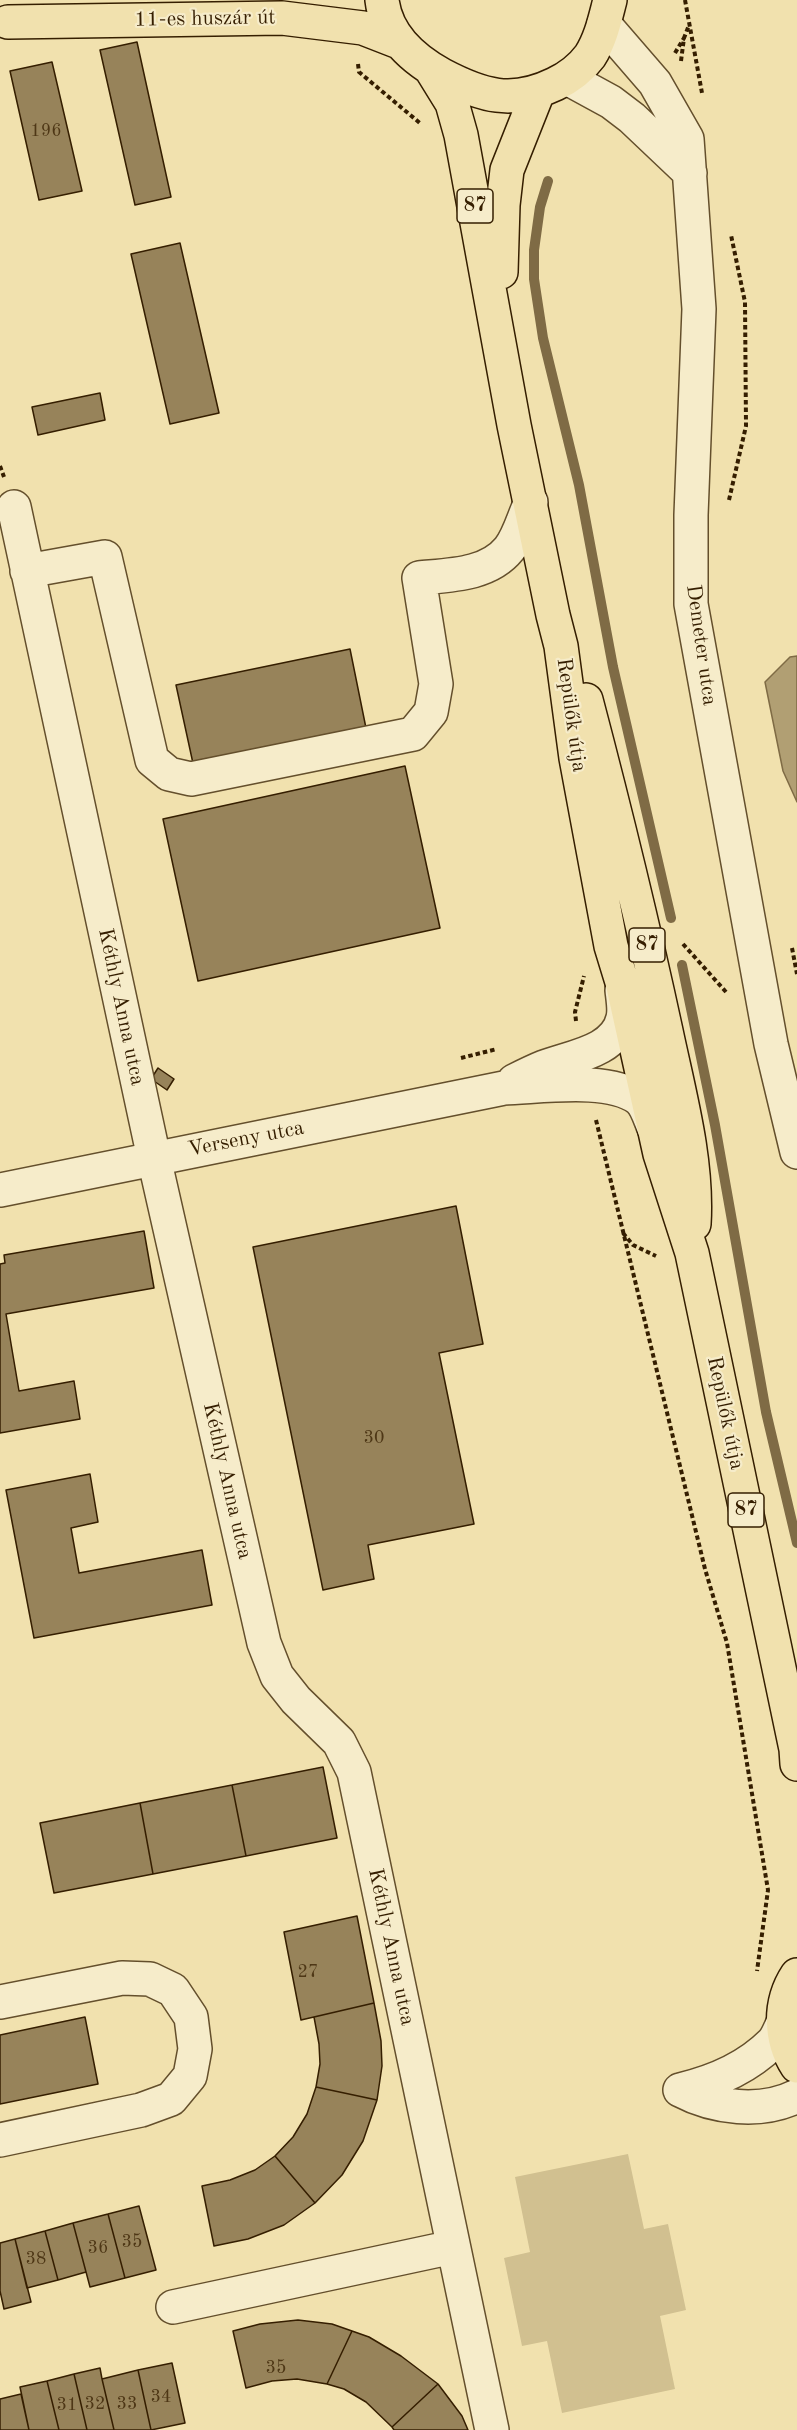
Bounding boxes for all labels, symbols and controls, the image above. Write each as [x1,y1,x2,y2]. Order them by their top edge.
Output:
street label: 11-es huszár út [134,5,276,33]
house number: 196 [30,120,62,142]
road number: 87 [457,189,493,223]
street label: Demeter utca [680,583,722,707]
street label: Repülők útja [550,656,592,774]
street label: Kéthly Anna utca [92,926,150,1088]
road number: 87 [629,928,665,962]
street label: Verseny utca [186,1115,306,1163]
street label: Repülők útja [701,1354,749,1472]
street label: Kéthly Anna utca [197,1400,257,1562]
house number: 30 [364,1427,384,1449]
road number: 87 [728,1493,764,1527]
street label: Kéthly Anna utca [362,1866,420,2028]
house number: 27 [298,1961,318,1983]
house number: 35 [122,2231,142,2253]
house number: 36 [88,2237,108,2259]
house number: 38 [26,2248,46,2270]
house number: 35 [266,2357,286,2379]
house number: 34 [151,2386,171,2408]
house number: 32 [85,2393,105,2415]
house number: 33 [117,2393,137,2415]
house number: 31 [57,2394,77,2416]

